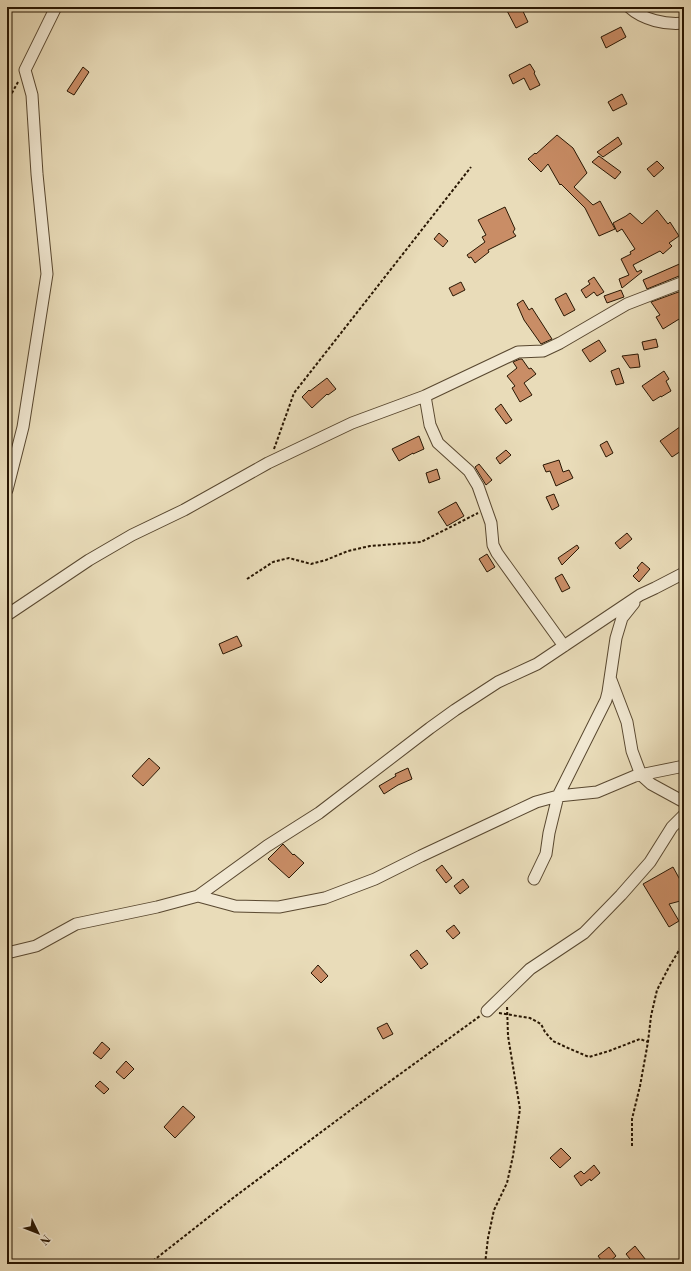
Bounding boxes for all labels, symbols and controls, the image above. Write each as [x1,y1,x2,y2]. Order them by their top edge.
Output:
north arrow [18,1213,58,1253]
text: N [36,1231,53,1247]

